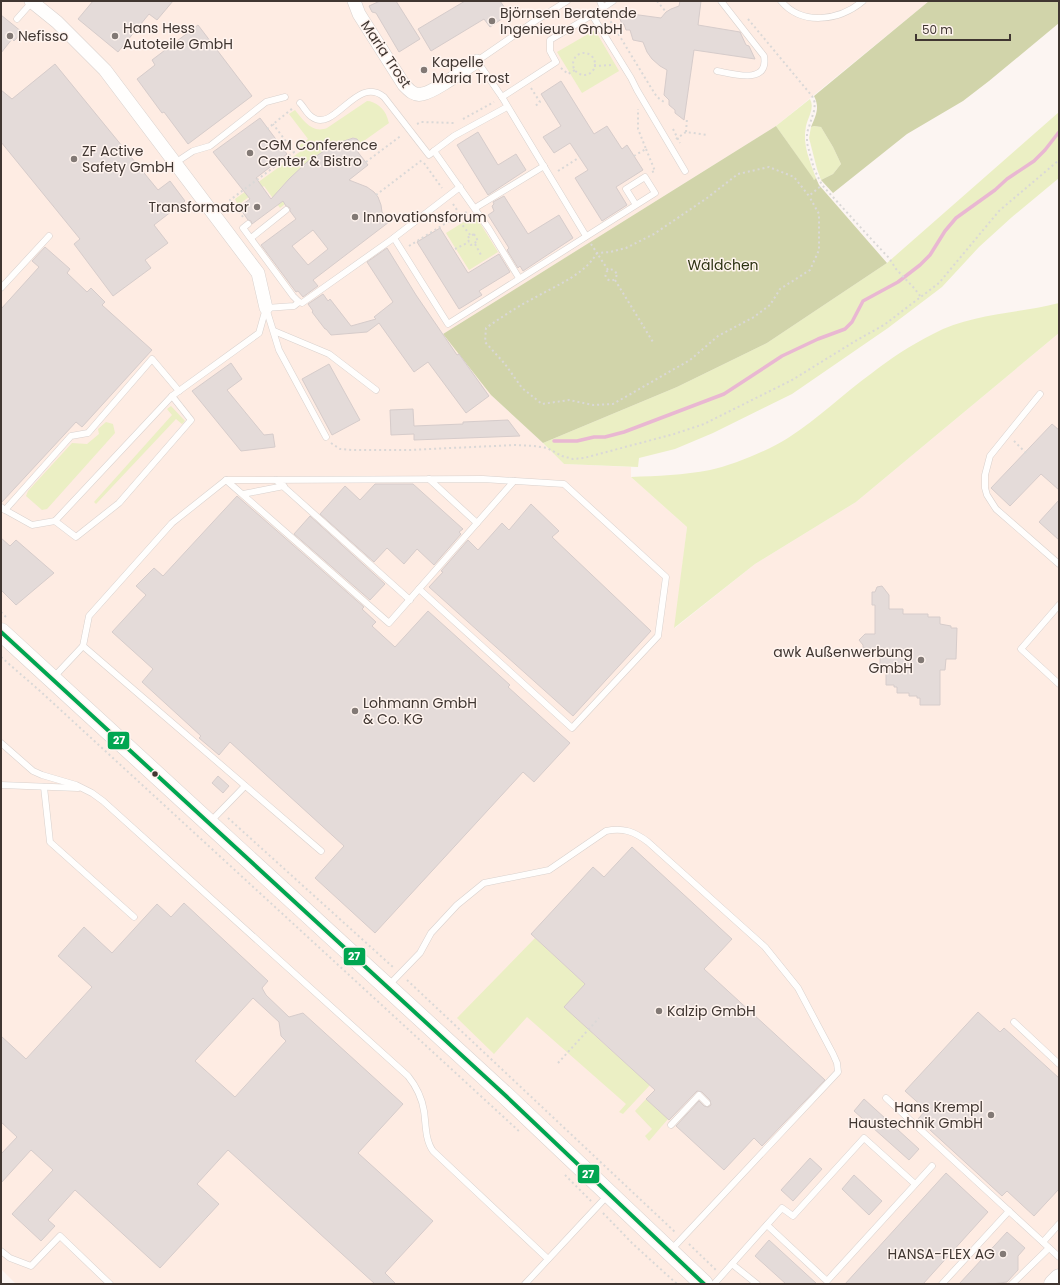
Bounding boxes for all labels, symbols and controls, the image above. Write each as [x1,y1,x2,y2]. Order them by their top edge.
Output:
place label: Björnsen Beratende Ingenieure GmbH [500,3,637,39]
street label: Maria Trost [356,16,416,92]
marker: Björnsen Beratende Ingenieure GmbH [487,16,497,26]
scale bar [916,16,1010,42]
place label: Hans Hess Autoteile GmbH [123,18,233,54]
text: 50 m [922,21,953,38]
place label: Nefisso [18,26,68,46]
marker: Nefisso [5,31,15,41]
marker: Hans Hess Autoteile GmbH [110,31,120,41]
place label: Kapelle Maria Trost [432,52,510,88]
marker: Kapelle Maria Trost [419,65,429,75]
place label: CGM Conference Center & Bistro [258,135,378,171]
place label: ZF Active Safety GmbH [82,141,174,177]
marker: CGM Conference Center & Bistro [245,148,255,158]
marker: ZF Active Safety GmbH [69,154,79,164]
place label: Transformator [149,197,249,217]
marker: Transformator [252,202,262,212]
place label: Innovationsforum [363,207,487,227]
marker: Innovationsforum [350,212,360,222]
park label: Wäldchen [687,255,759,275]
place label: awk Außenwerbung GmbH [773,642,913,678]
marker: awk Außenwerbung GmbH [916,655,926,665]
place label: Lohmann GmbH & Co. KG [363,693,477,729]
marker: Lohmann GmbH & Co. KG [350,706,360,716]
line badge: 27 [107,731,130,750]
text: 27 [113,732,125,748]
unlabelled marker [150,769,160,779]
line badge: 27 [343,947,366,966]
text: 27 [348,948,360,964]
place label: Kalzip GmbH [667,1001,756,1021]
marker: Kalzip GmbH [654,1006,664,1016]
place label: Hans Krempl Haustechnik GmbH [849,1097,983,1133]
marker: Hans Krempl Haustechnik GmbH [986,1110,996,1120]
line badge: 27 [577,1164,600,1184]
text: 27 [582,1166,594,1182]
place label: HANSA-FLEX AG [888,1244,995,1264]
marker: HANSA-FLEX AG [998,1249,1008,1259]

